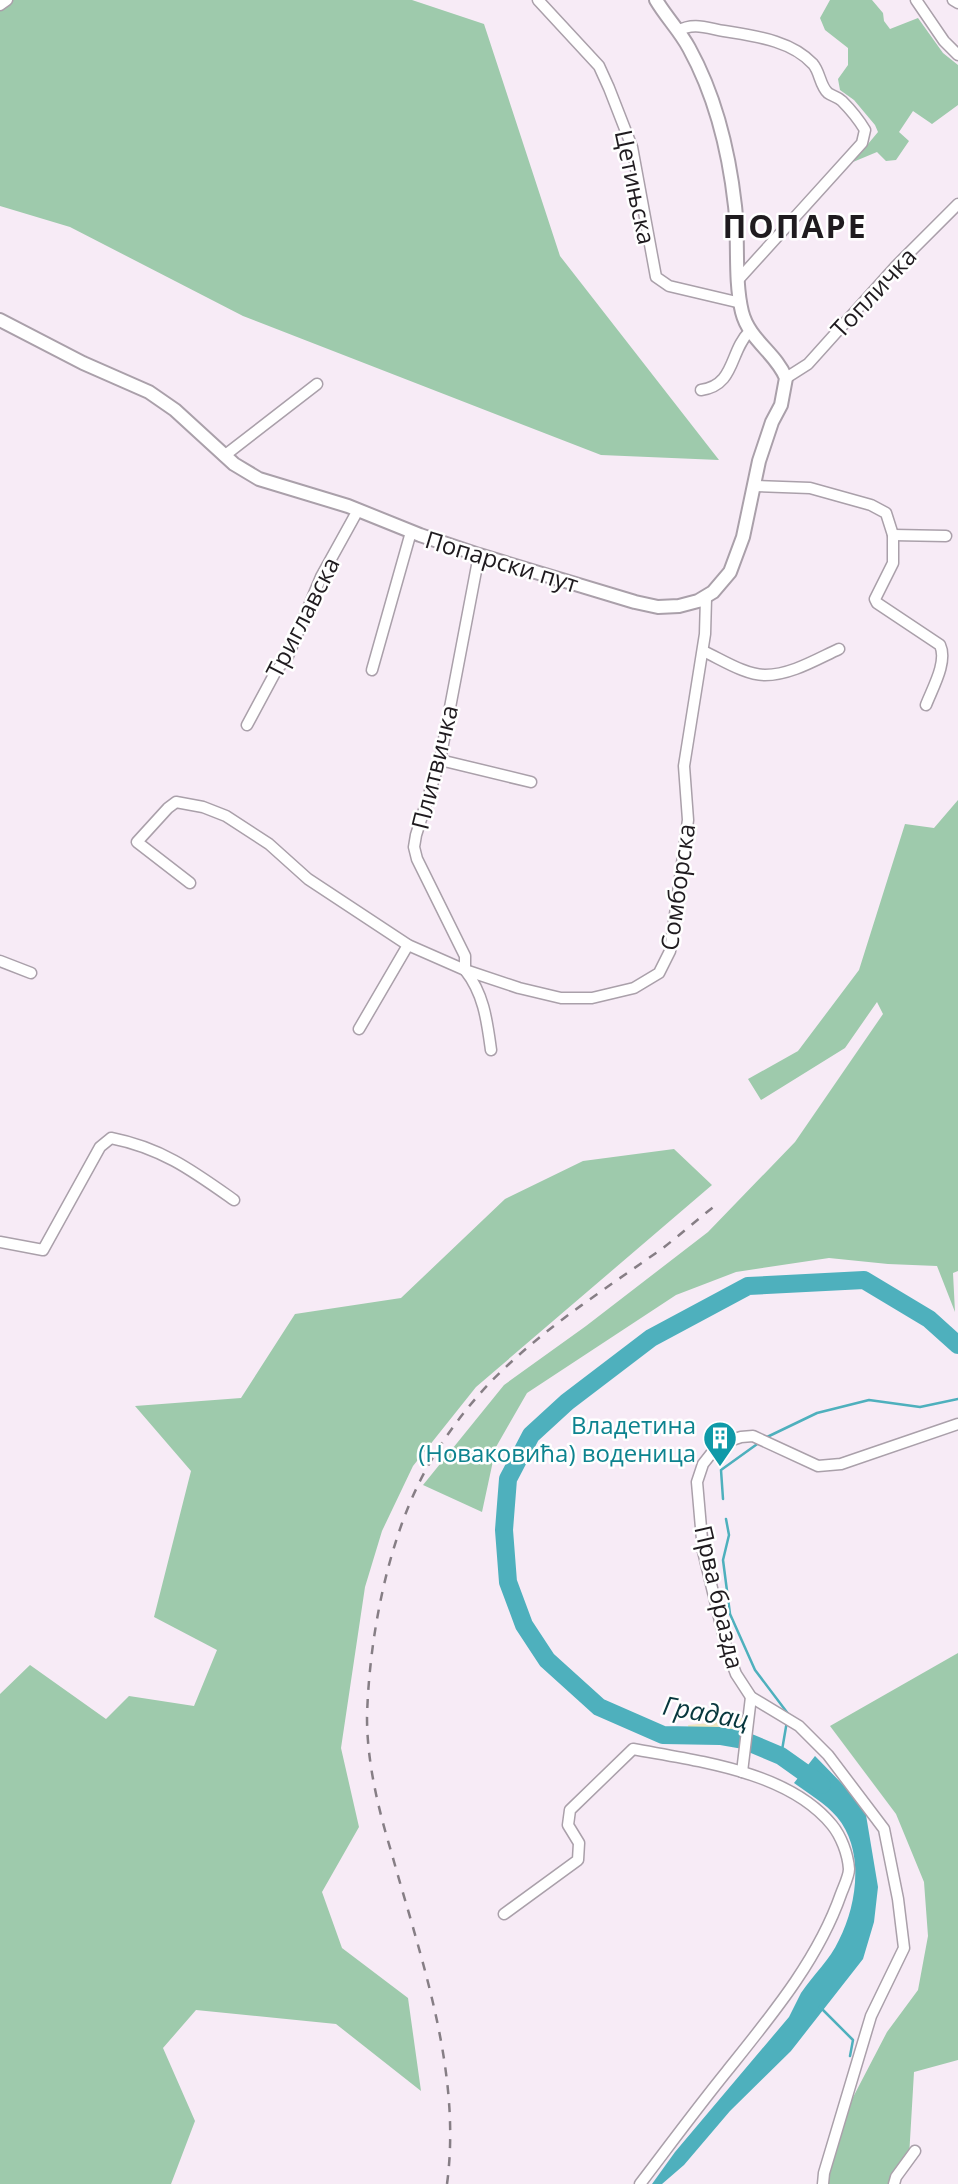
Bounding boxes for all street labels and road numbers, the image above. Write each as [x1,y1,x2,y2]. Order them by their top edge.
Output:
street label: Цетињска [608,127,664,247]
street label: Топличка [823,240,923,344]
street label: Попарски пут [421,522,583,600]
street label: Триглавска [257,551,347,683]
street label: Плитвичка [403,701,465,833]
street label: Сомборска [652,821,702,953]
street label: Прва бразда [687,1522,753,1672]

